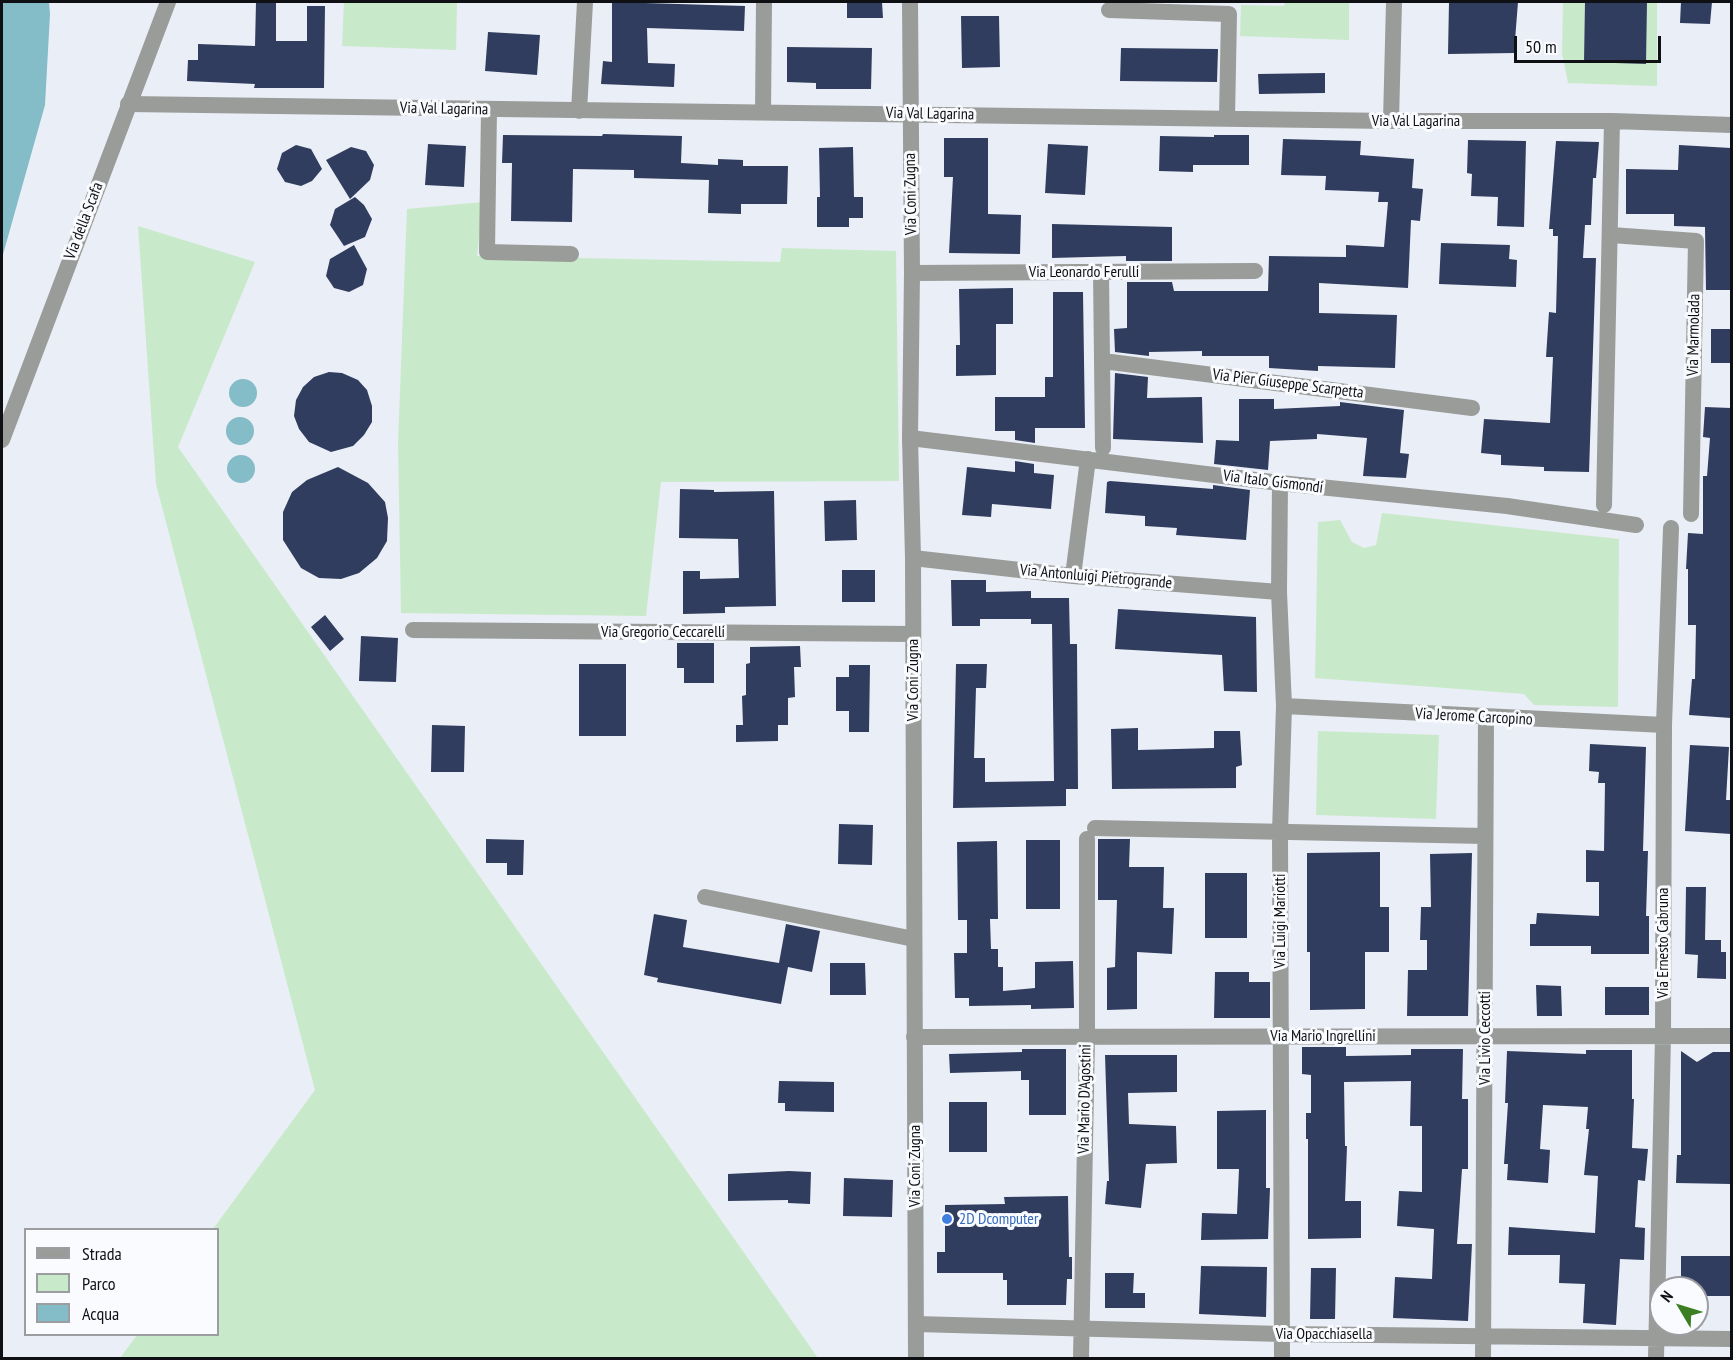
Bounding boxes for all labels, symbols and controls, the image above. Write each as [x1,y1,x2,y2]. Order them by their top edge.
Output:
scale bar [1517,24,1664,62]
text: 50 m [1525,35,1557,58]
street label: Via Val Lagarina [400,99,488,119]
street label: Via Val Lagarina [886,104,974,124]
street label: Via Val Lagarina [1372,111,1460,131]
street label: Via Coni Zugna [901,153,921,235]
street label: Via della Scafa [61,180,107,262]
street label: Via Leonardo Ferulli [1029,262,1139,282]
street label: Via Marmolada [1684,294,1704,376]
street label: Via Pier Giuseppe Scarpetta [1211,365,1365,403]
street label: Via Italo Gismondi [1222,466,1324,498]
street label: Via Antonluigi Pietrogrande [1019,561,1173,593]
street label: Via Gregorio Ceccarelli [601,622,725,642]
street label: Via Coni Zugna [903,639,923,721]
street label: Via Jerome Carcopino [1415,704,1533,730]
street label: Via Luigi Mariotti [1270,874,1290,968]
street label: Via Ernesto Cabruna [1653,888,1673,998]
street label: Via Livio Ceccotti [1475,991,1495,1085]
street label: Via Mario Ingrellini [1270,1026,1376,1046]
street label: Via Mario D'Agostini [1074,1044,1096,1154]
street label: Via Coni Zugna [905,1125,925,1207]
place label: 2D Dcomputer [959,1209,1038,1229]
marker: 2D Dcomputer [940,1212,954,1226]
legend [24,1228,219,1336]
text: Strada [82,1242,122,1265]
text: Parco [82,1272,116,1295]
north arrow [1649,1276,1709,1336]
text: N [1656,1287,1677,1306]
text: Acqua [82,1302,119,1325]
street label: Via Opacchiasella [1276,1324,1372,1344]

